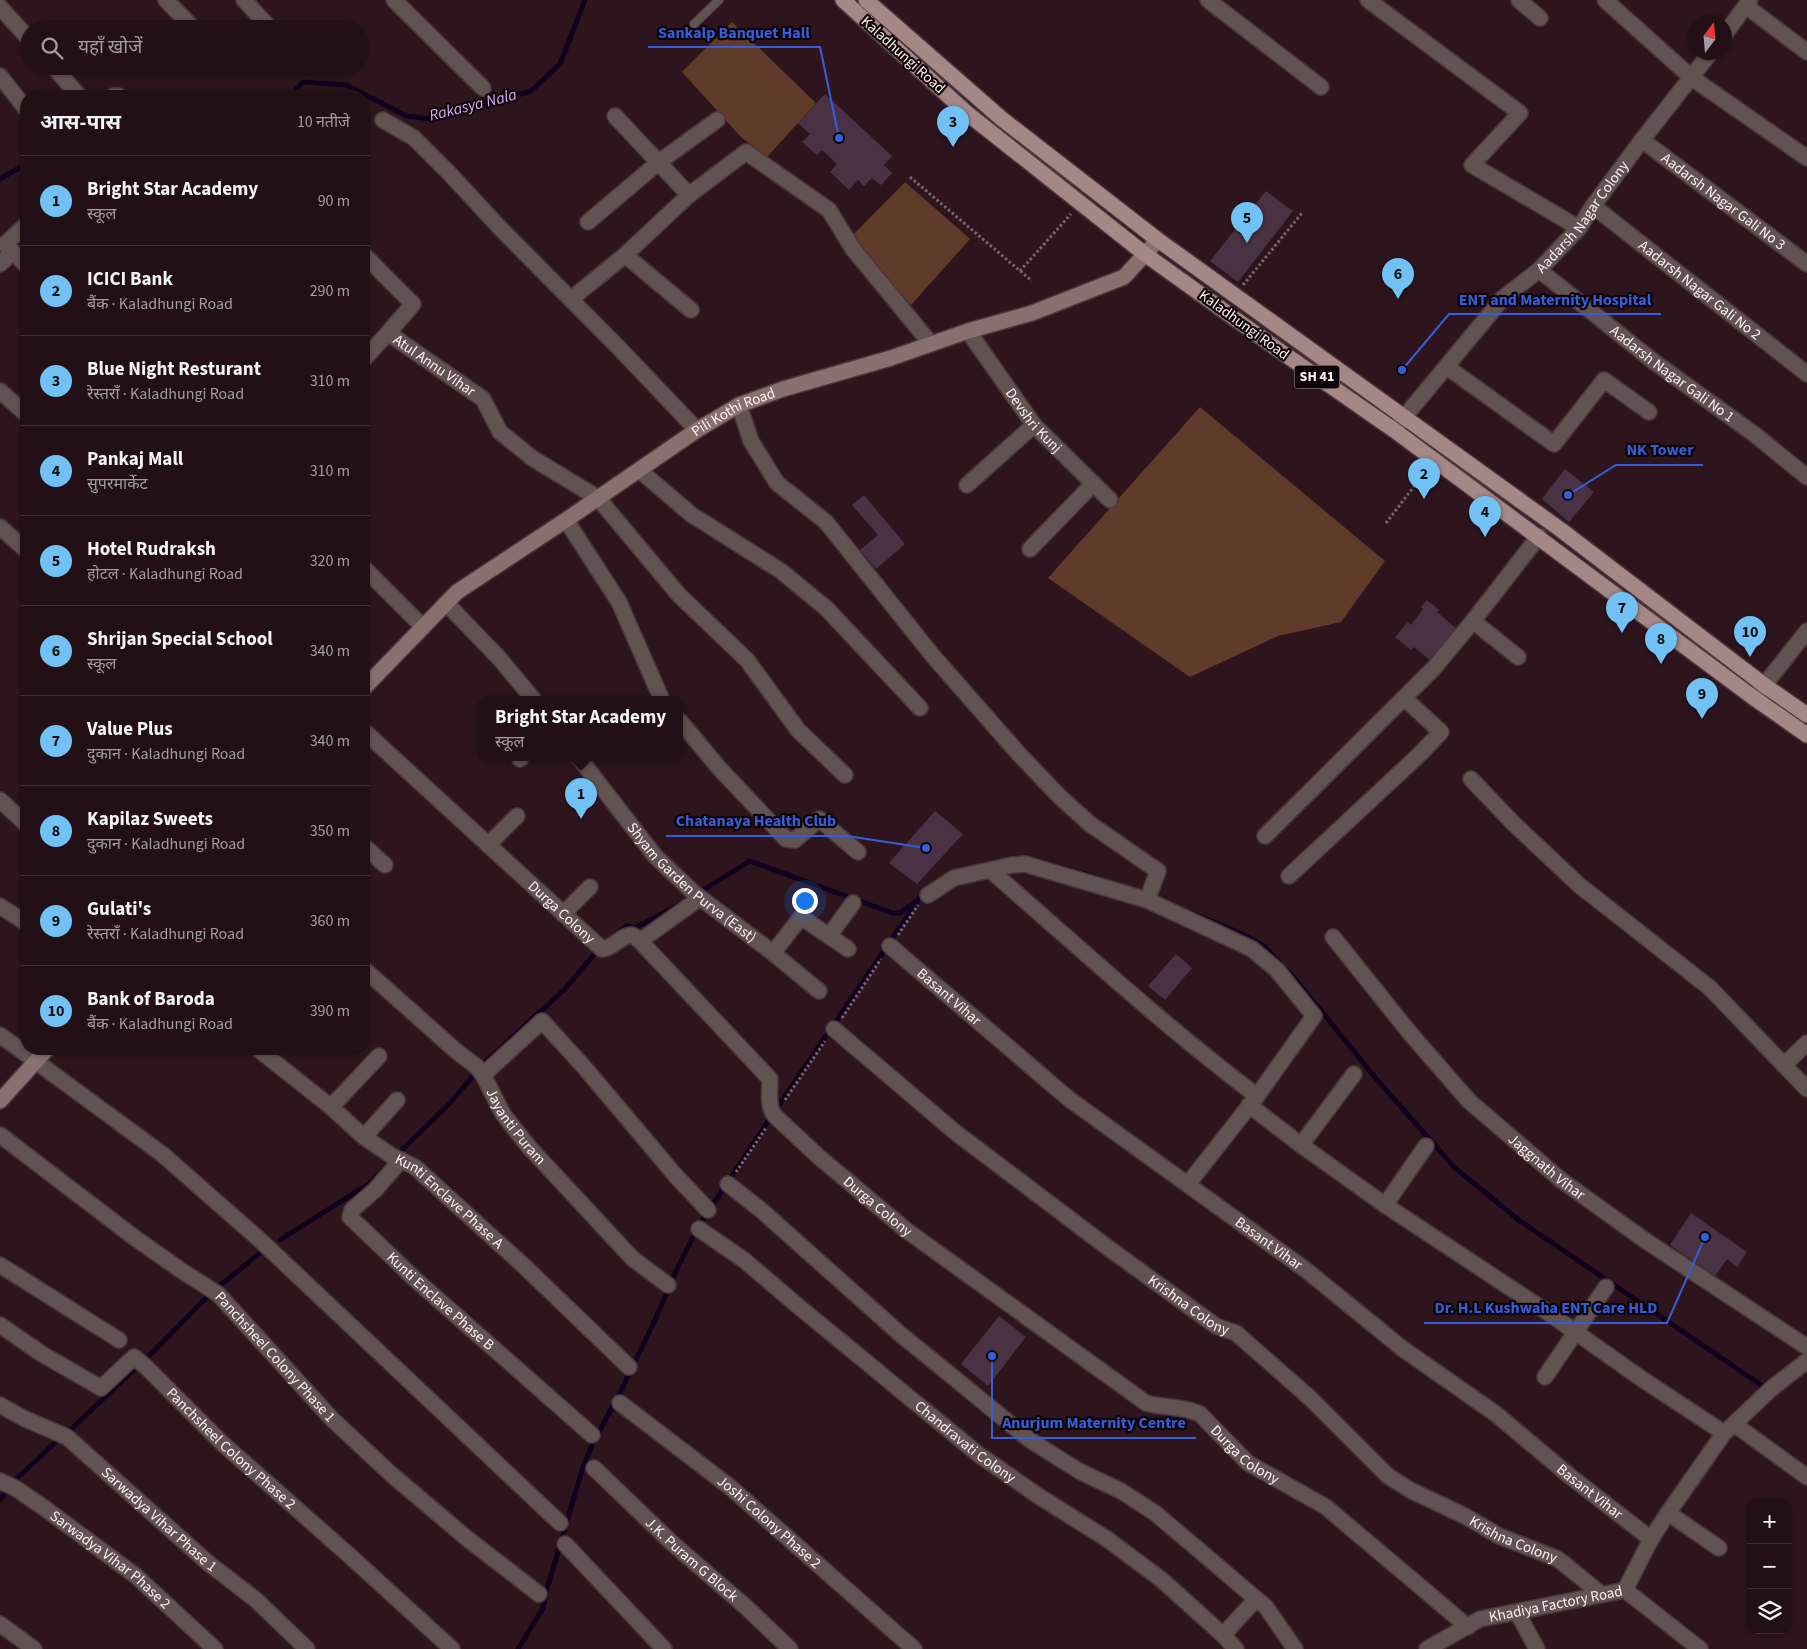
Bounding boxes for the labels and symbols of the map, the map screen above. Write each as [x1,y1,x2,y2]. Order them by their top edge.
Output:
street label: Kaladhungi Road [856,11,950,99]
north arrow [1687,15,1732,60]
callout: Sankalp Banquet Hall [648,16,820,47]
text: Sankalp Banquet Hall [658,22,810,44]
water label: Rakasya Nala [427,83,519,126]
pin: 3 [937,106,969,147]
street label: Aadarsh Nagar Gali No 3 [1657,148,1790,255]
street label: Aadarsh Nagar Colony [1531,156,1634,278]
pin: 5 [1231,202,1263,243]
street label: Aadarsh Nagar Gali No 2 [1634,235,1766,345]
pin: 6 [1382,258,1414,299]
callout: ENT and Maternity Hospital [1449,283,1661,314]
street label: Kaladhungi Road [1195,285,1293,365]
text: ENT and Maternity Hospital [1459,289,1652,311]
street label: Aadarsh Nagar Gali No 1 [1606,320,1739,427]
street label: Atul Annu Vihar [389,329,481,402]
road number: SH 41 [1294,366,1340,388]
street label: Pili Kothi Road [687,382,778,441]
street label: Devshri Kunj [1001,384,1067,457]
callout: NK Tower [1616,434,1703,465]
text: NK Tower [1626,439,1694,461]
pin: 2 [1408,458,1440,499]
pin: 4 [1469,496,1501,537]
pin: 7 [1606,592,1638,633]
pin: 10 [1734,616,1766,657]
pin: 8 [1645,623,1677,664]
pin: 9 [1686,678,1718,719]
pin: 1 [565,778,597,819]
callout: Chatanaya Health Club [666,805,847,836]
text: Chatanaya Health Club [676,810,836,832]
street label: Shyam Garden Purva (East) [622,818,761,947]
street label: Durga Colony [523,876,600,948]
your location [792,888,818,914]
street label: Basant Vihar [912,963,987,1031]
street label: Jayanti Puram [481,1085,551,1169]
street label: Jaggnath Vihar [1504,1129,1590,1205]
street label: Kunti Enclave Phase A [392,1148,509,1254]
street label: Durga Colony [839,1171,916,1242]
street label: Basant Vihar [1231,1212,1308,1275]
street label: Kunti Enclave Phase B [382,1247,499,1355]
street label: Krishna Colony [1144,1270,1232,1340]
street label: Panchsheel Colony Phase 1 [210,1287,340,1427]
callout: Dr. H.L Kushwaha ENT Care HLD [1424,1292,1667,1323]
text: Dr. H.L Kushwaha ENT Care HLD [1435,1297,1657,1319]
street label: Panchsheel Colony Phase 2 [162,1383,301,1514]
street label: Chandravati Colony [910,1396,1020,1488]
callout: Anurjum Maternity Centre [992,1407,1196,1438]
text: Anurjum Maternity Centre [1001,1412,1186,1434]
street label: Durga Colony [1206,1420,1283,1489]
street label: Basant Vihar [1552,1459,1628,1525]
street label: Sarwadya Vihar Phase 1 [97,1462,222,1577]
street label: Joshi Colony Phase 2 [713,1471,826,1573]
street label: Sarwadya Vihar Phase 2 [46,1505,176,1614]
street label: Krishna Colony [1465,1510,1561,1568]
street label: J.K. Puram G Block [641,1512,743,1607]
street label: Khadiya Factory Road [1487,1580,1624,1627]

